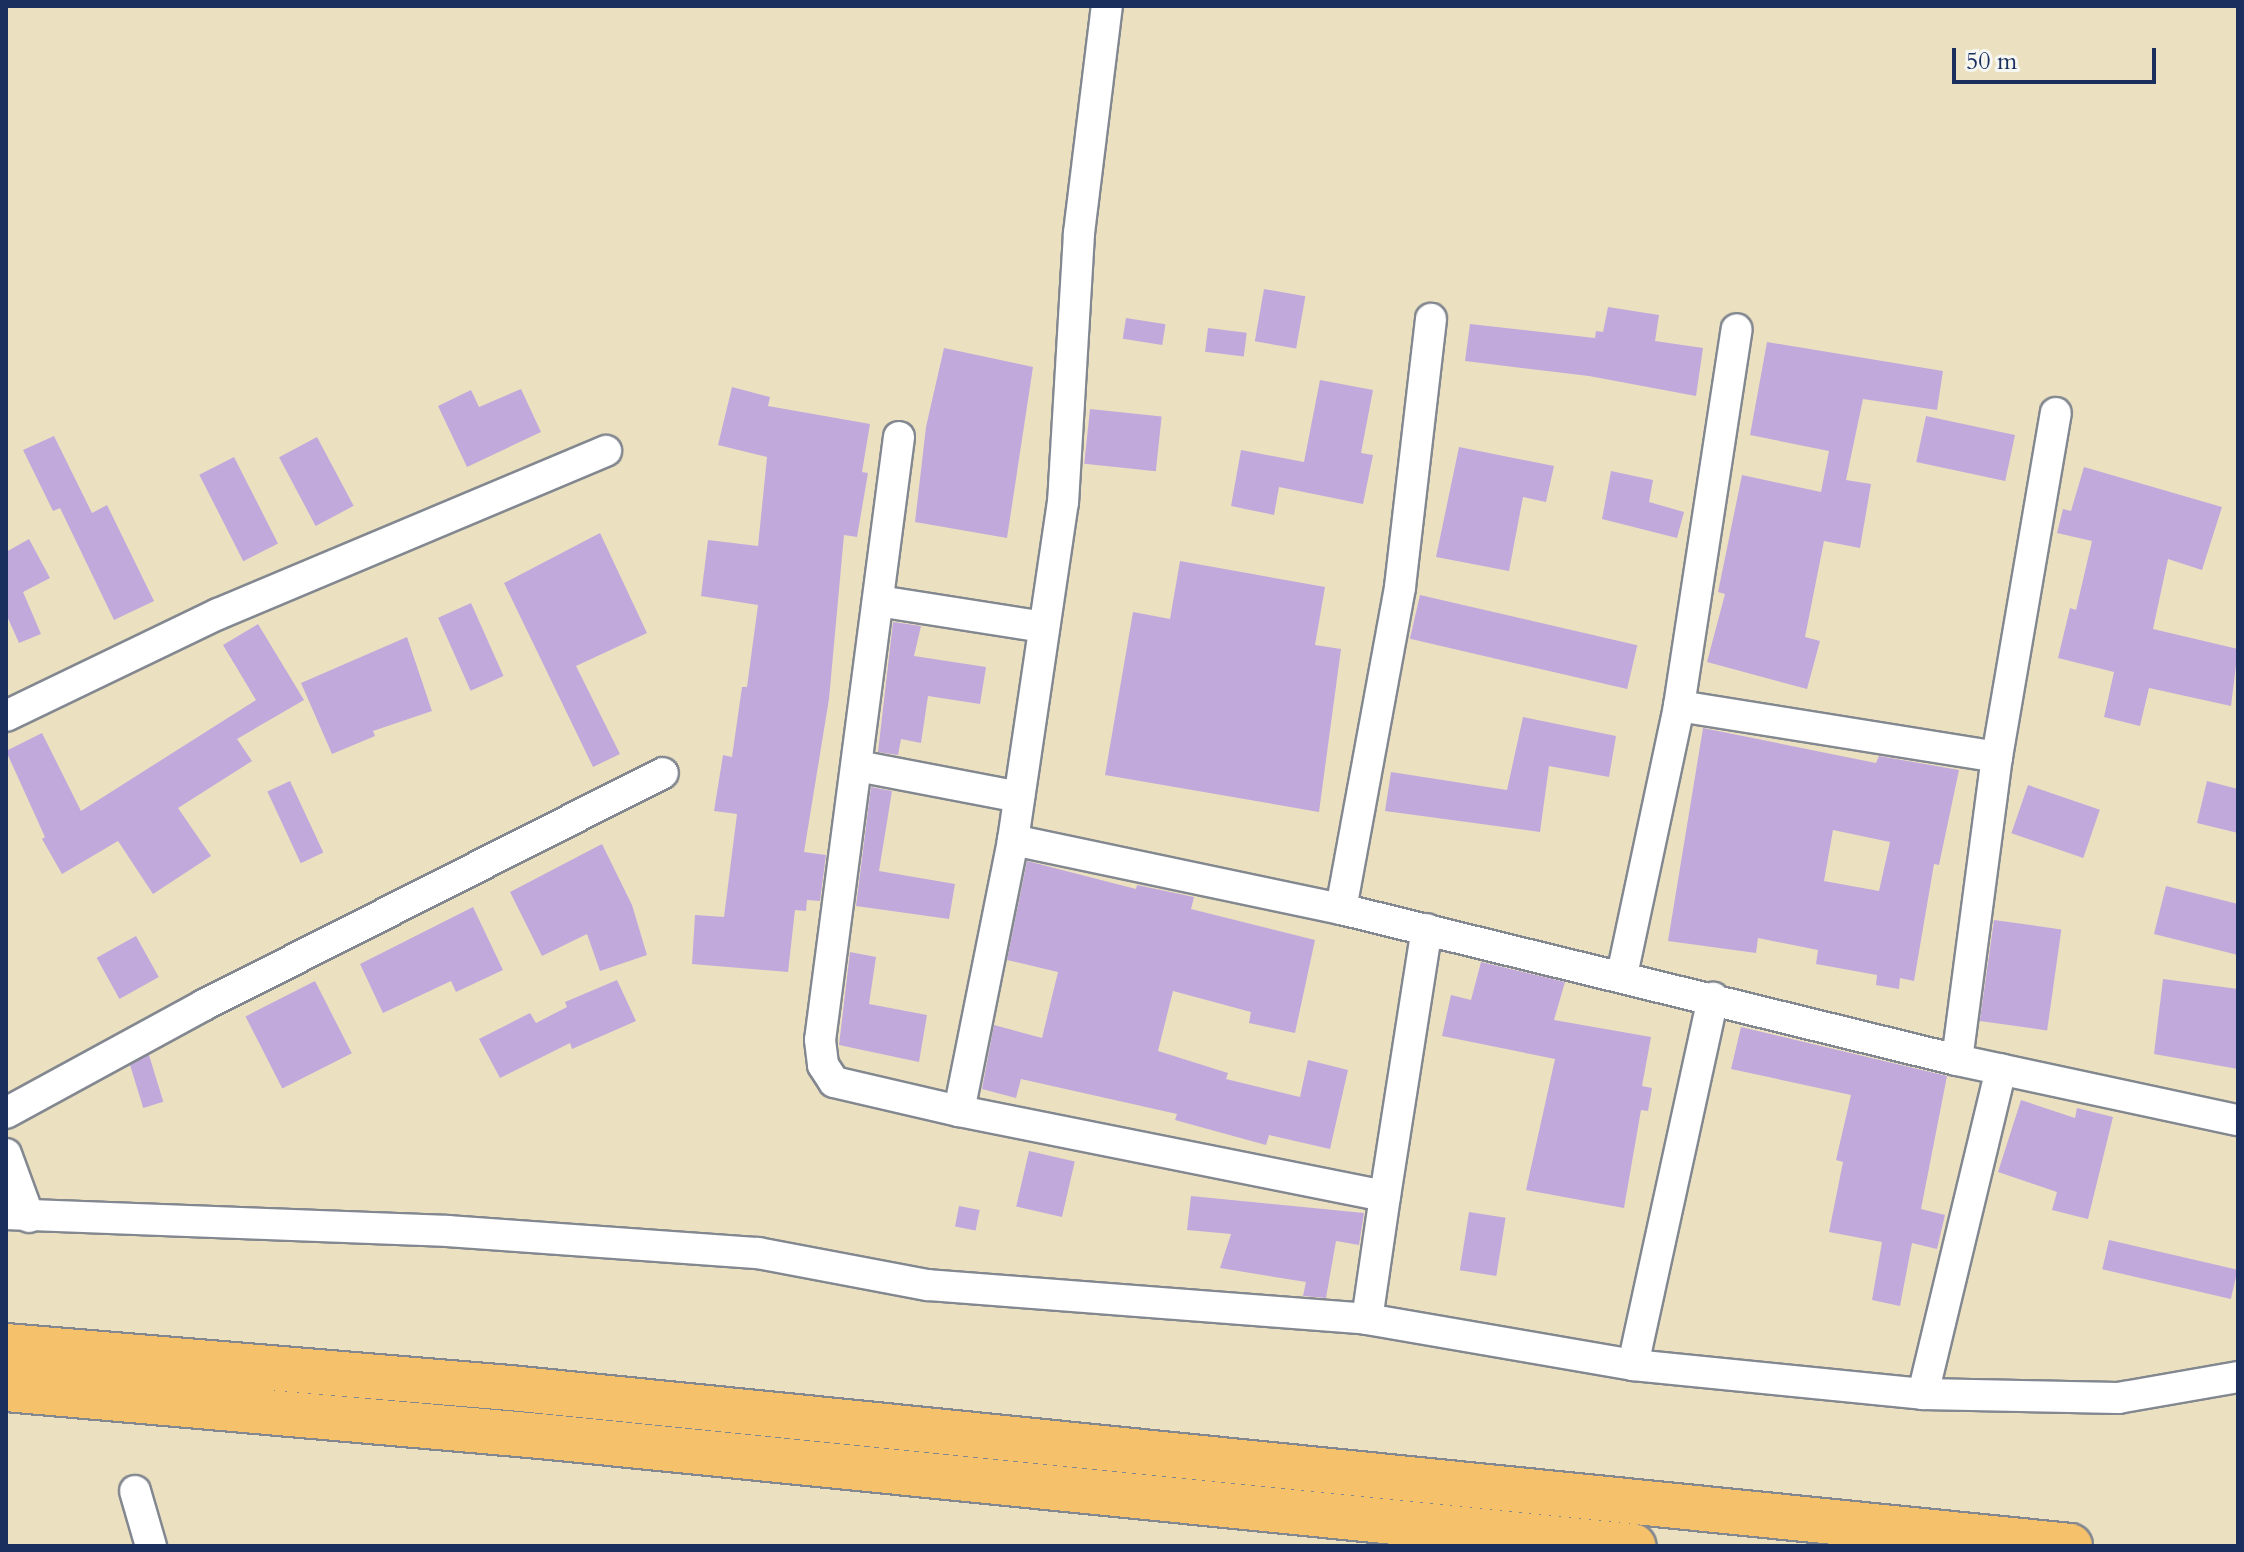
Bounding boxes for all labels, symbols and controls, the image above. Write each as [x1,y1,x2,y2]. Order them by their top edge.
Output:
scale bar [1956,32,2160,82]
text: 50 m [1966,45,2017,78]

